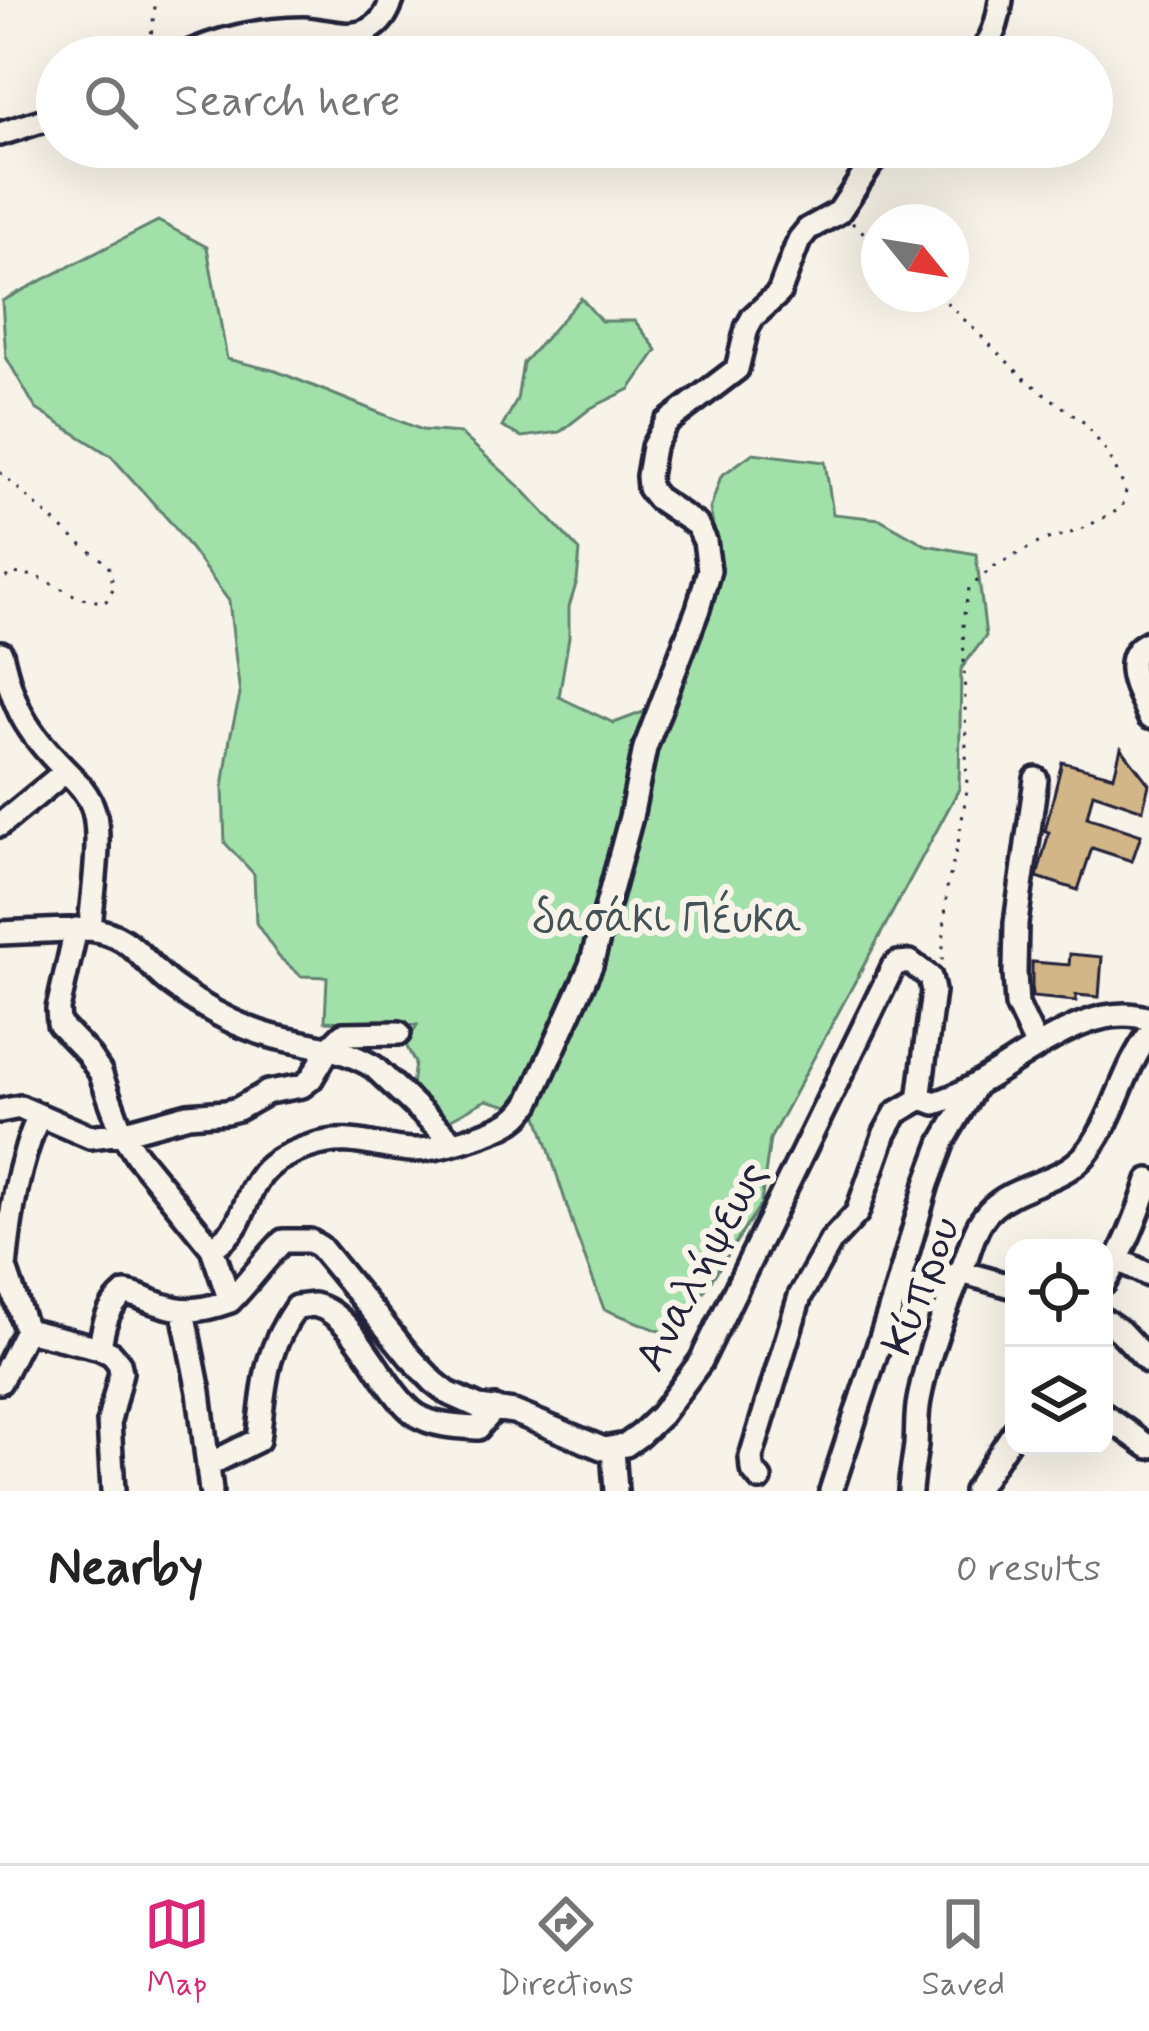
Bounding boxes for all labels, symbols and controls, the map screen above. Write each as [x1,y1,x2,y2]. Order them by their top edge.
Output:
search box [36,36,1113,168]
icon: search [78,69,144,135]
text: Search here [174,73,401,132]
north arrow [861,204,969,312]
park label: δασάκι Πέυκα [532,889,802,949]
street label: Αναλήψεως [622,1151,782,1382]
street label: Κύπρου [869,1209,976,1364]
map controls [1005,1239,1113,1455]
button: locate [1005,1239,1113,1347]
button: layers [1005,1347,1113,1455]
text: Nearby [48,1536,203,1602]
text: 0 results [956,1544,1101,1595]
tab: Map [144,1891,210,2007]
tab: Directions [498,1891,634,2007]
tab: Saved [922,1891,1005,2007]

